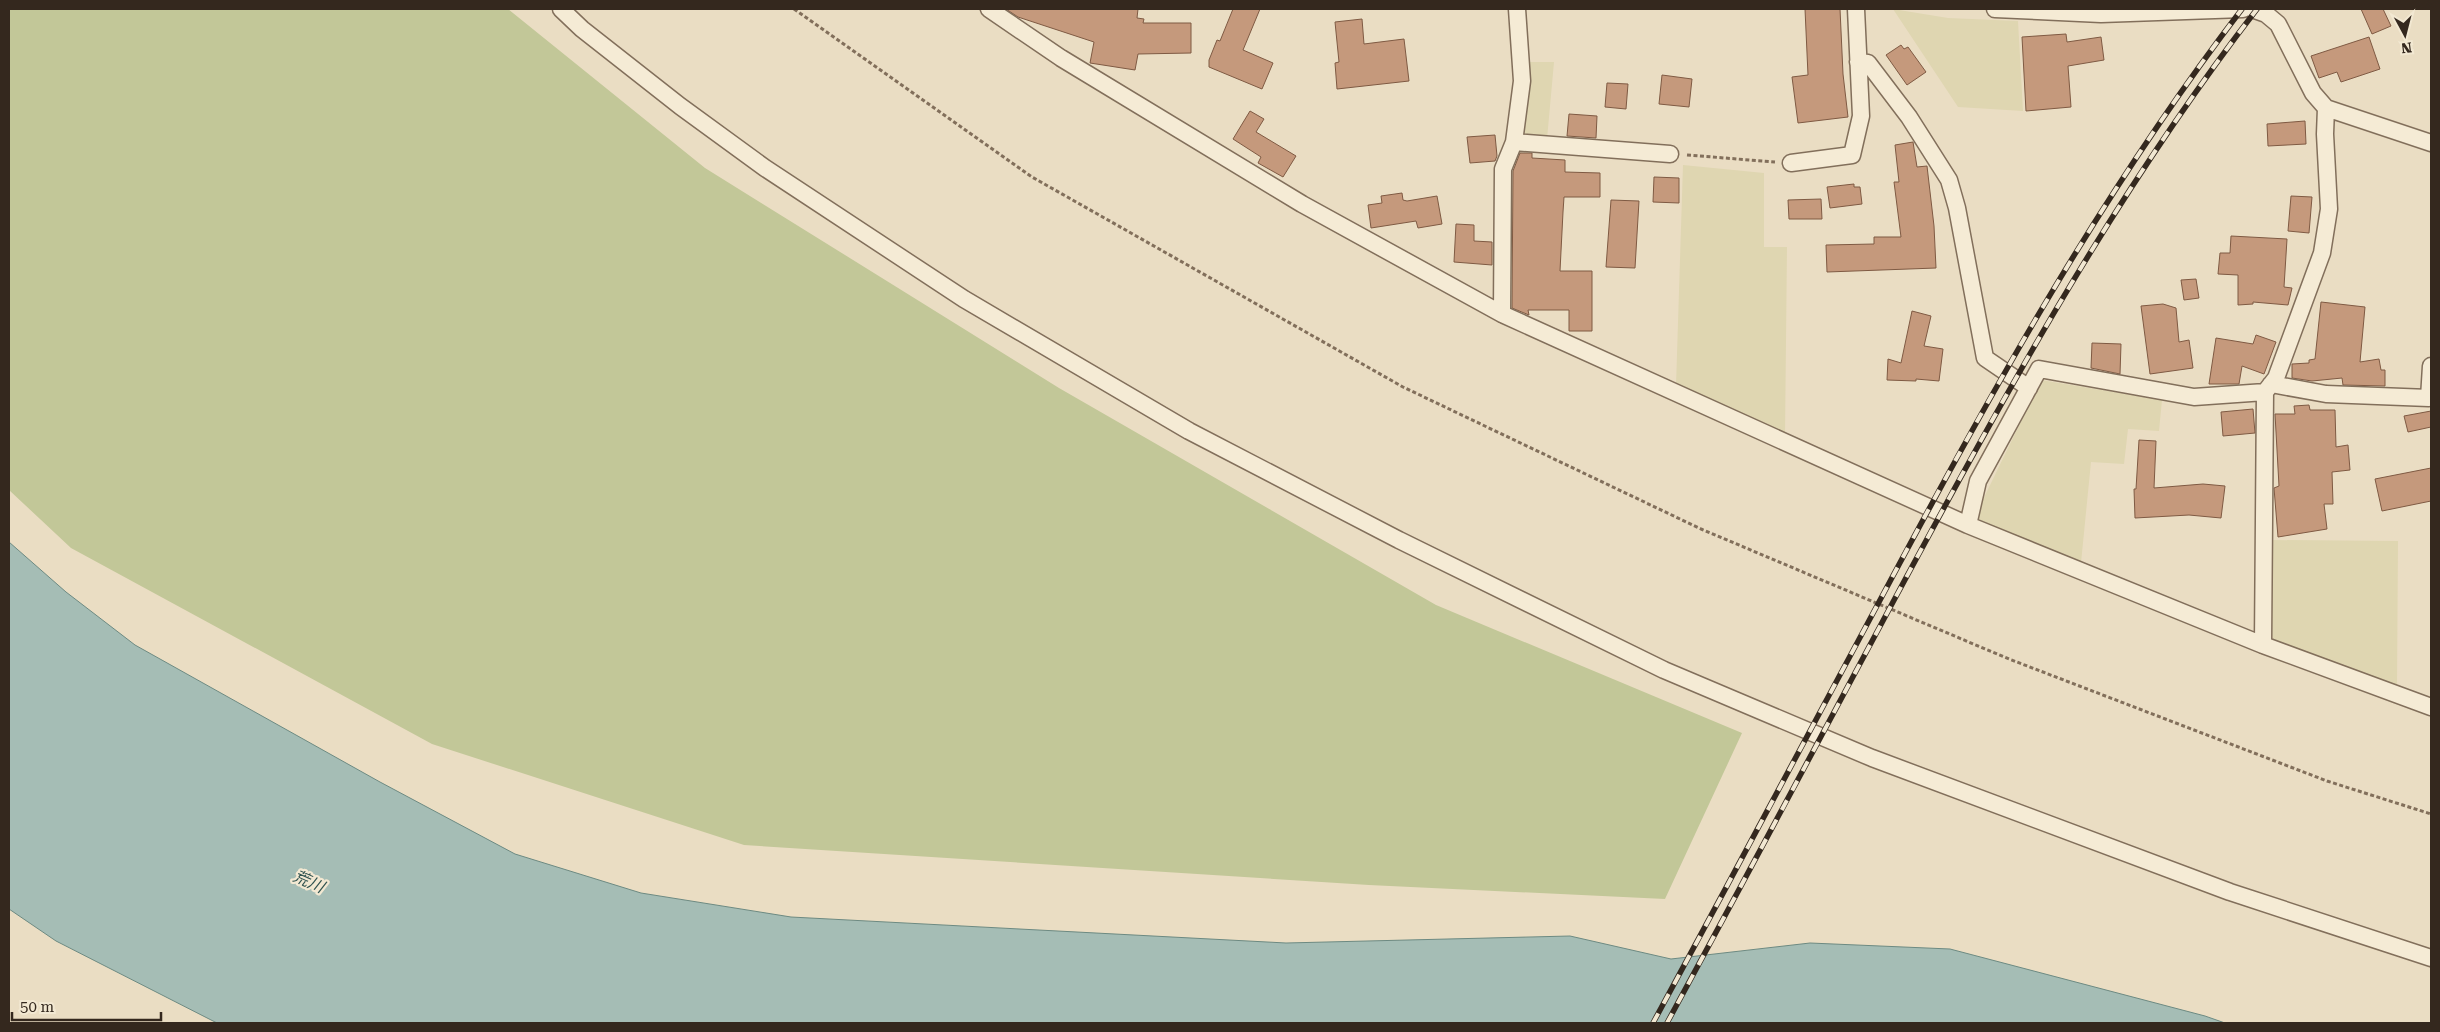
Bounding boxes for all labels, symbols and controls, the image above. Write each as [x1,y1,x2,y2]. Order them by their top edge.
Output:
north arrow [2380,10,2430,60]
text: N [2400,39,2413,57]
water label: 荒川 [290,866,329,897]
scale bar [12,990,161,1022]
text: 50 m [20,998,55,1016]

